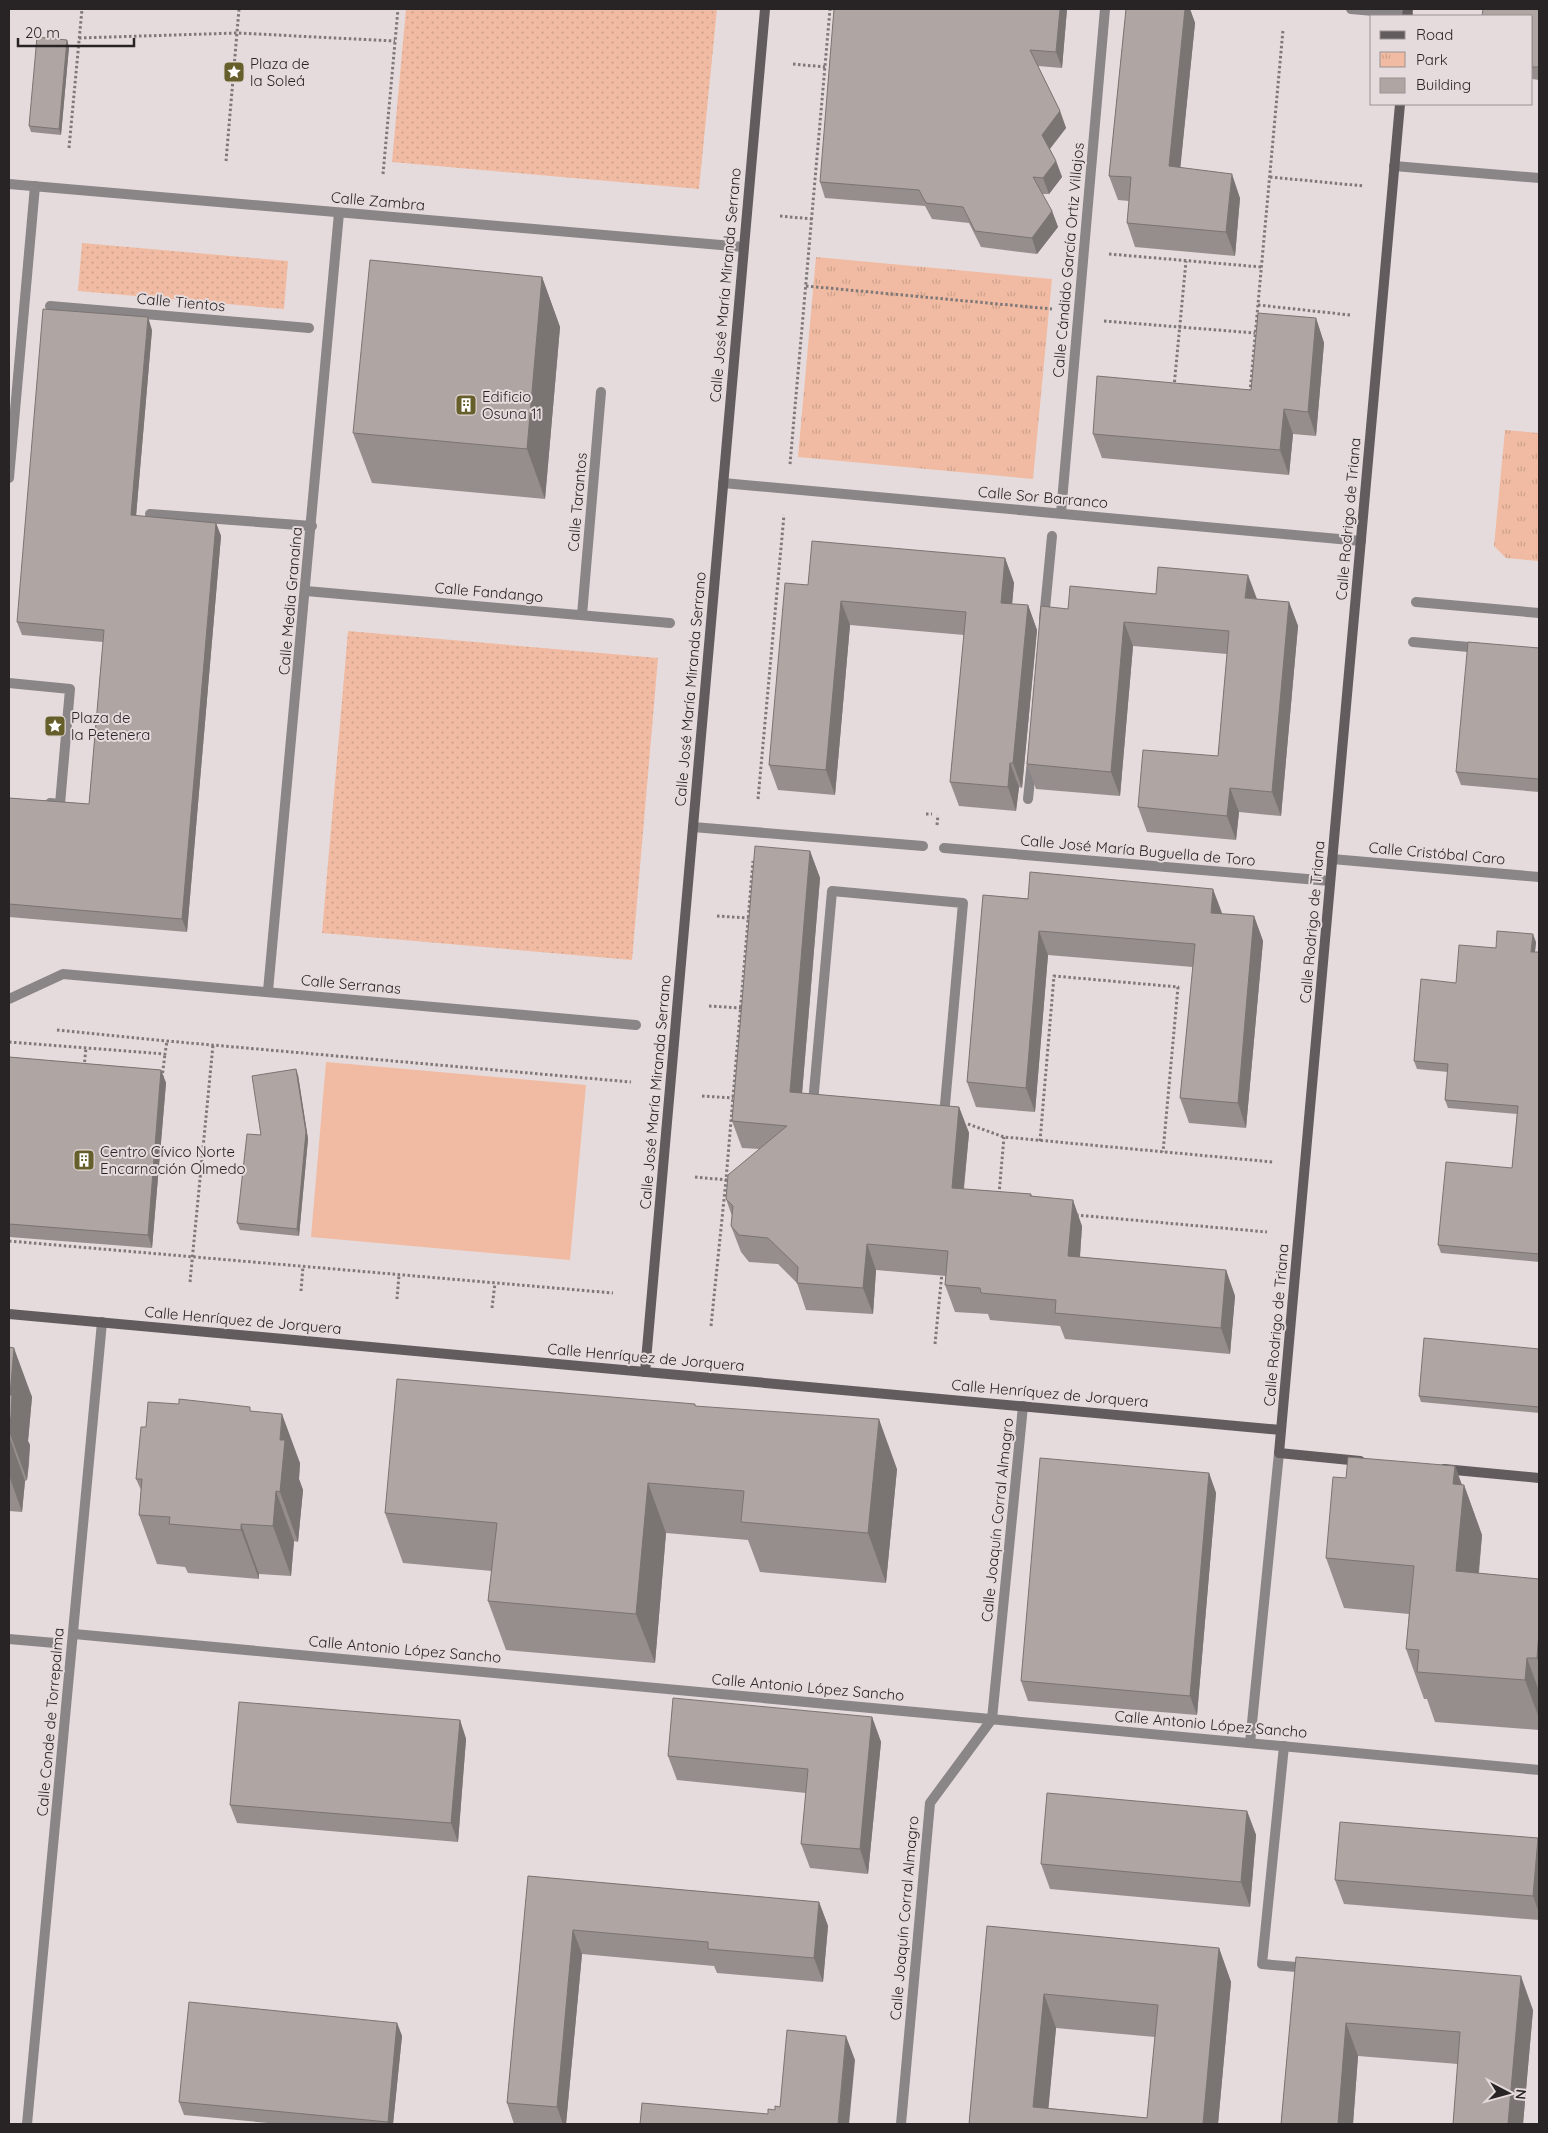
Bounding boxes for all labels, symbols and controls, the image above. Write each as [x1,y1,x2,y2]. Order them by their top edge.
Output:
scale bar [18,15,134,47]
legend [1370,15,1533,105]
text: 20 m [25,23,60,42]
text: Road [1416,25,1453,44]
text: Park [1416,50,1448,69]
place label: Plaza de la Soleá [250,54,309,90]
place icon: Plaza de la Soleá [222,60,246,84]
text: Building [1416,75,1471,94]
street label: Calle Cándido García Ortiz Villajos [1048,142,1088,378]
street label: Calle José María Miranda Serrano [705,167,745,403]
street label: Calle Zambra [330,187,426,215]
street label: Calle Tientos [136,289,226,315]
place label: Edificio Osuna 11 [482,387,542,423]
building icon: Edificio Osuna 11 [454,393,478,417]
street label: Calle Rodrigo de Triana [1331,437,1365,601]
street label: Calle Tarantos [563,452,591,552]
street label: Calle Sor Barranco [977,482,1109,512]
street label: Calle Media Granaína [274,526,306,676]
street label: Calle José María Miranda Serrano [670,571,710,807]
street label: Calle Fandango [434,578,544,606]
place label: Plaza de la Petenera [71,708,150,744]
place icon: Plaza de la Petenera [43,714,67,738]
street label: Calle José María Buguella de Toro [1020,830,1256,870]
street label: Calle Cristóbal Caro [1368,838,1506,868]
street label: Calle Rodrigo de Triana [1295,840,1329,1004]
street label: Calle Serranas [300,970,402,998]
street label: Calle José María Miranda Serrano [635,974,675,1210]
place label: Centro Cívico Norte Encarnación Olmedo [100,1142,246,1178]
building icon: Centro Cívico Norte Encarnación Olmedo [72,1148,96,1172]
street label: Calle Rodrigo de Triana [1259,1243,1293,1407]
street label: Calle Henríquez de Jorquera [144,1302,342,1338]
street label: Calle Henríquez de Jorquera [547,1339,745,1375]
street label: Calle Henríquez de Jorquera [951,1375,1149,1411]
street label: Calle Joaquín Corral Almagro [977,1417,1017,1623]
street label: Calle Conde de Torrepalma [32,1627,68,1817]
street label: Calle Antonio López Sancho [308,1631,502,1667]
street label: Calle Antonio López Sancho [711,1669,905,1705]
street label: Calle Antonio López Sancho [1114,1706,1308,1742]
street label: Calle Joaquín Corral Almagro [886,1815,922,2021]
north arrow [1483,2068,1533,2118]
text: N [1511,2088,1530,2100]

